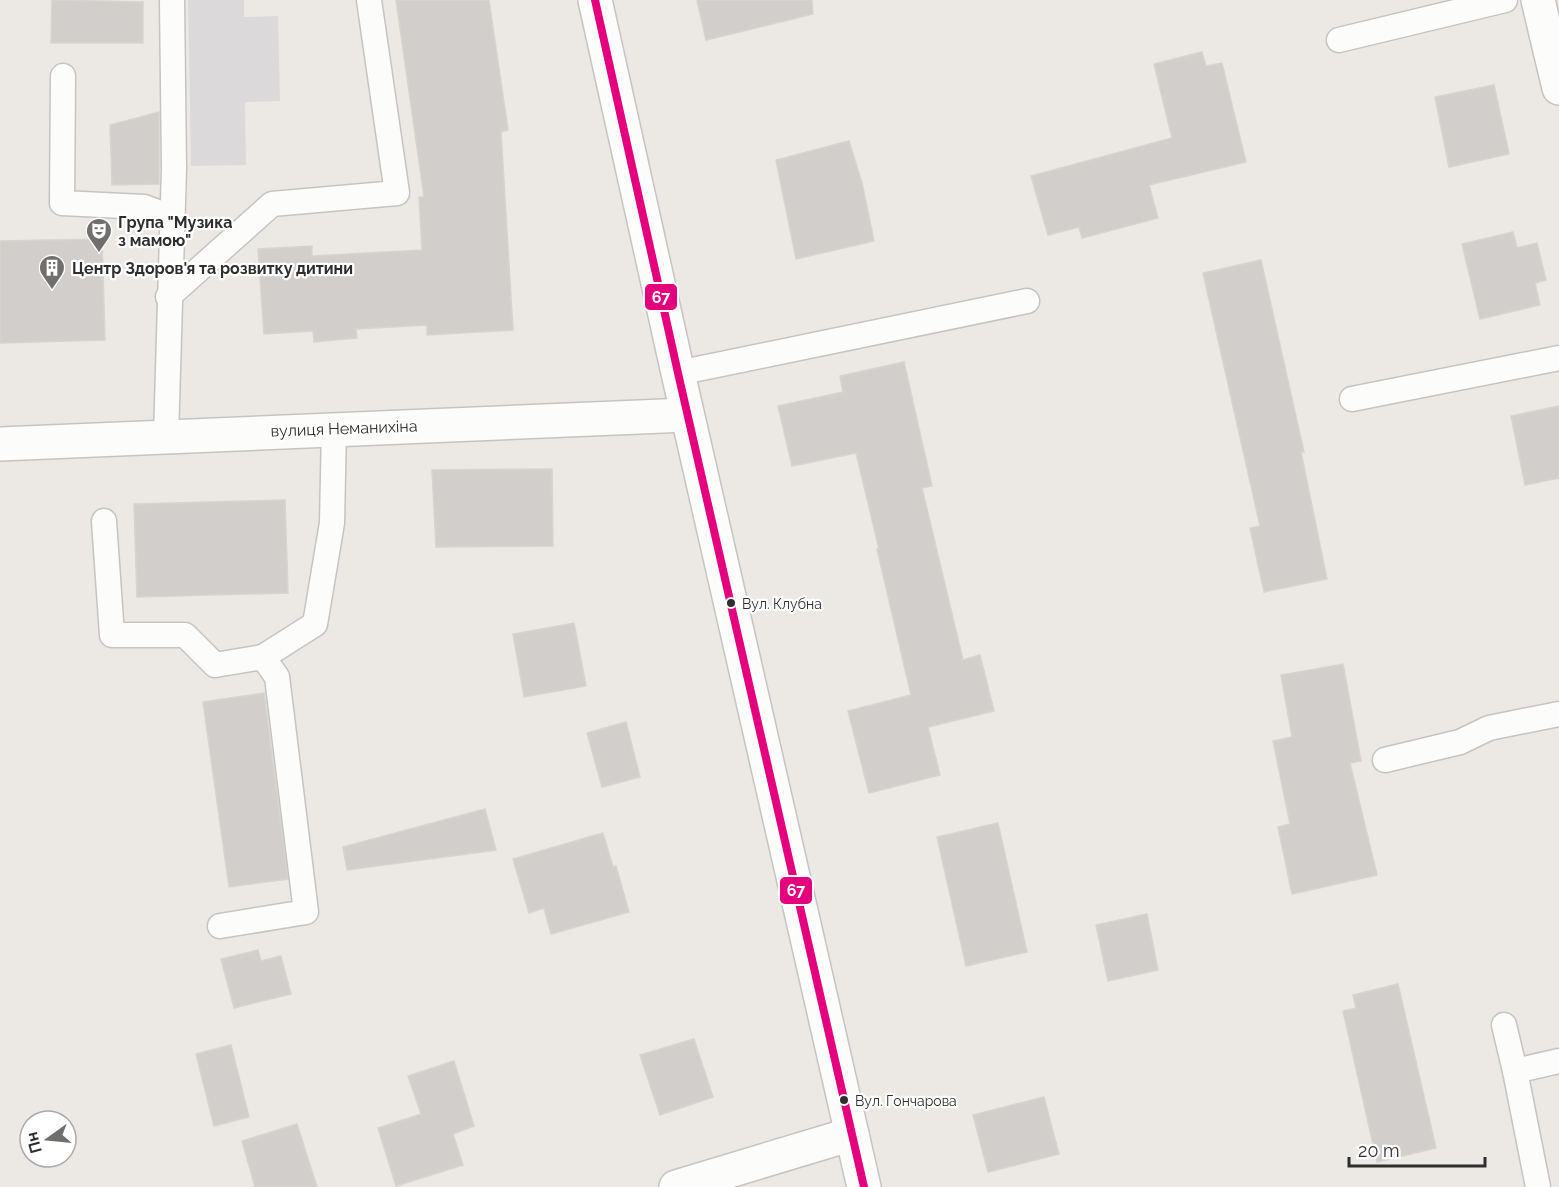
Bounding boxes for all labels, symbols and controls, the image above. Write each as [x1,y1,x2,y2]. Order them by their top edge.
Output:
place label: Група "Музика з мамою" [118,213,232,250]
theatre icon: Група "Музика з мамою" [84,216,114,254]
building icon: Центр Здоров'я та розвитку дитини [37,253,67,291]
place label: Центр Здоров'я та розвитку дитини [72,259,353,278]
line badge: 67 [644,283,678,311]
text: 67 [652,288,670,307]
street label: вулиця Неманихіна [270,416,418,441]
place label: Вул. Клубна [742,596,822,612]
marker: Вул. Клубна [725,597,737,609]
line badge: 67 [779,876,813,905]
text: 67 [787,881,805,900]
place label: Вул. Гончарова [855,1093,957,1109]
marker: Вул. Гончарова [838,1094,850,1106]
north arrow [18,1109,78,1169]
text: Пн [22,1130,46,1155]
scale bar [1349,1130,1486,1168]
text: 20 m [1358,1140,1400,1161]

